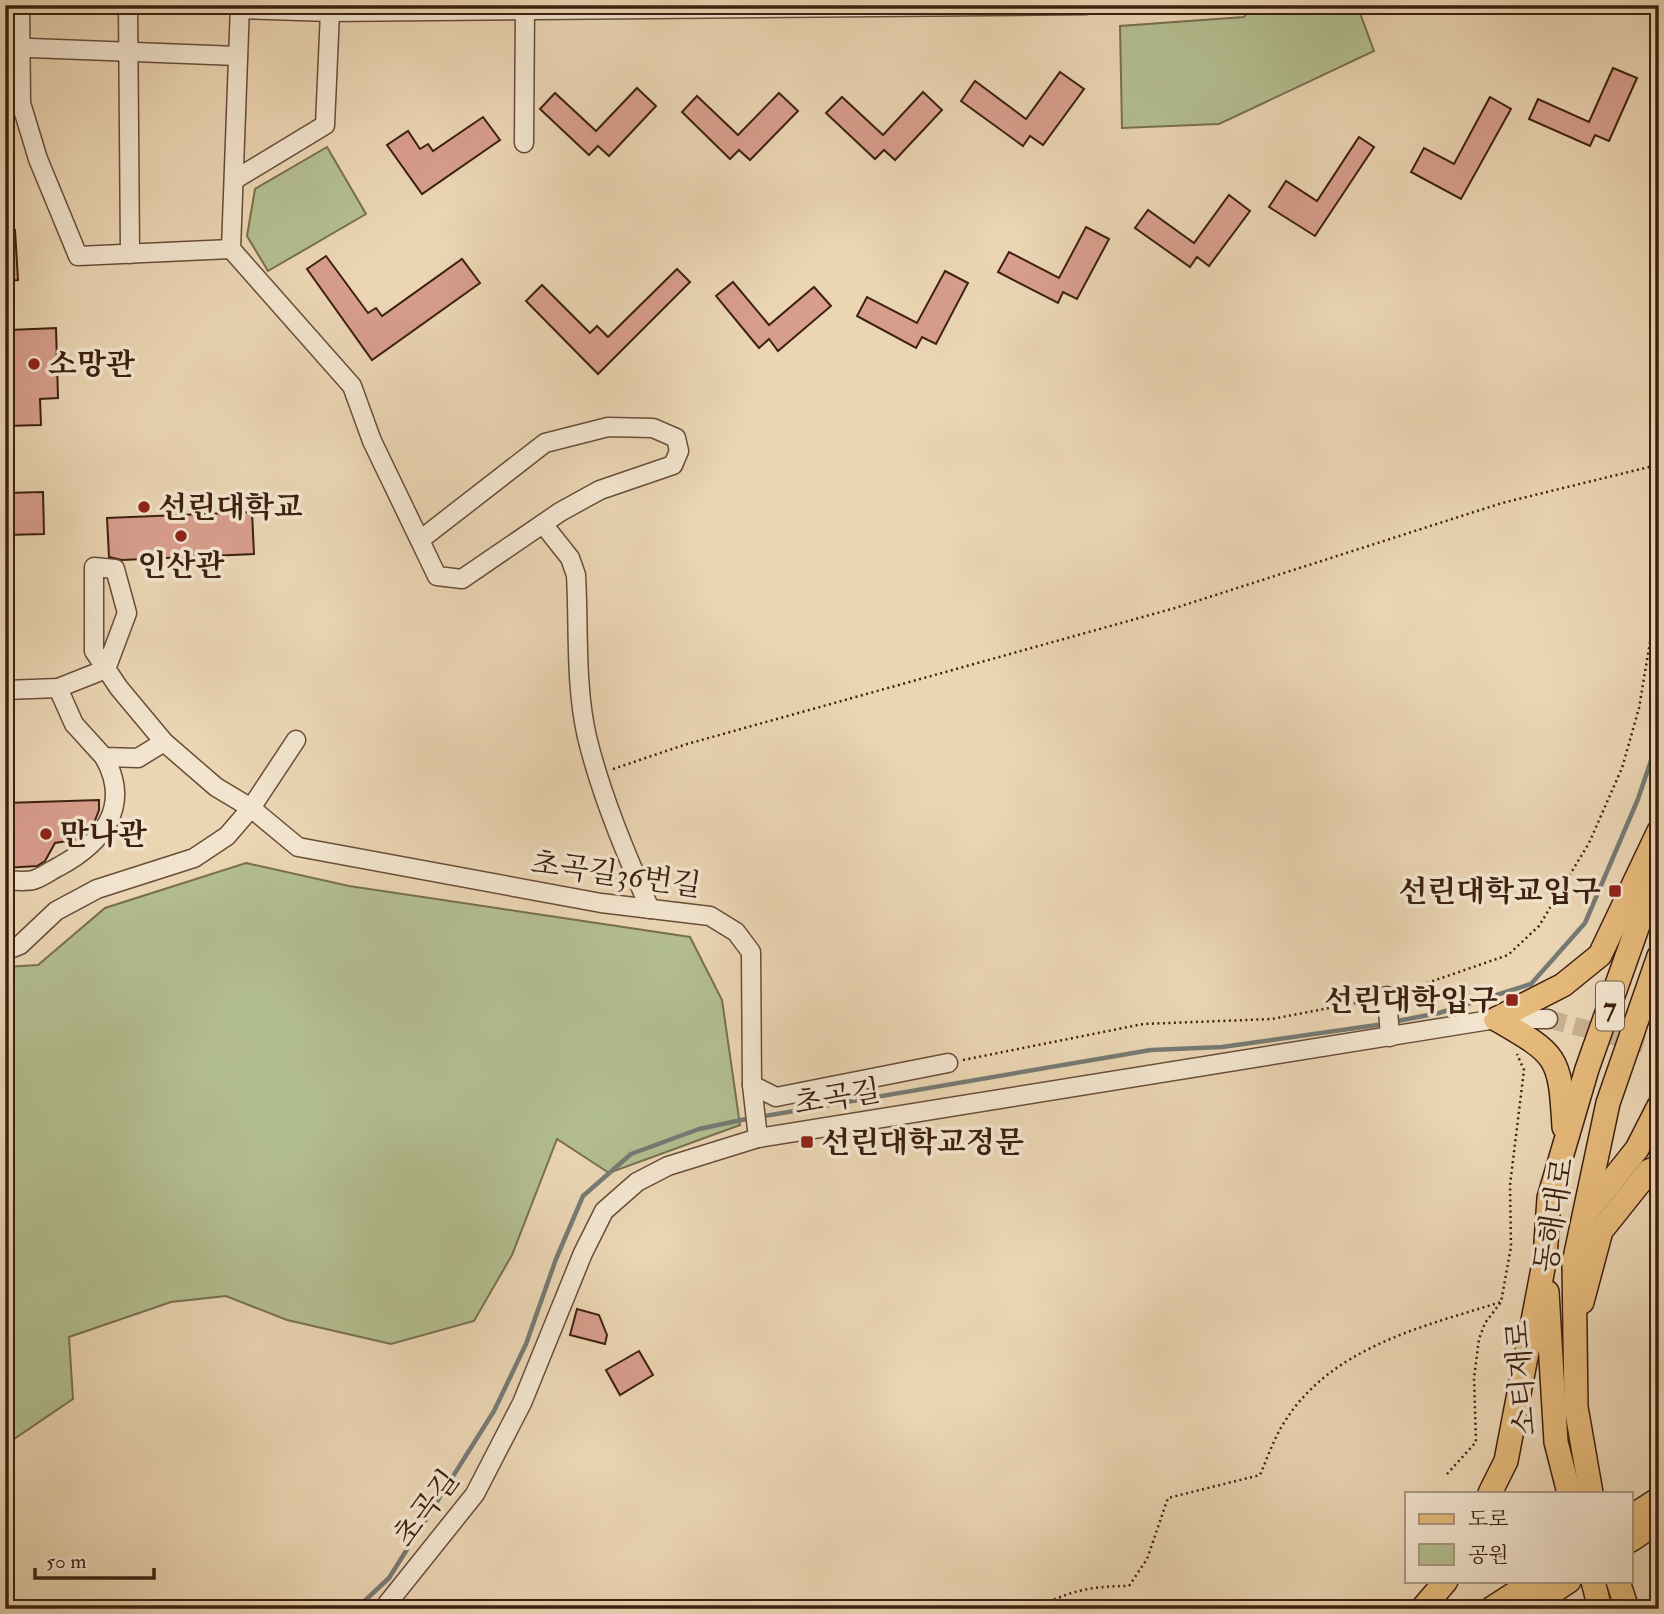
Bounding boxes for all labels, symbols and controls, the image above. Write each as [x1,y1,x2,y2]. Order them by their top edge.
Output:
place label: 소망관 [48,346,135,383]
marker: 소망관 [26,356,42,372]
place label: 선린대학교 [158,489,303,526]
marker: 선린대학교 [136,499,152,515]
marker: 인산관 [173,528,189,544]
place label: 인산관 [138,547,224,584]
place label: 만나관 [60,816,147,853]
marker: 만나관 [38,826,54,842]
street label: 초곡길36번길 [528,844,703,905]
place label: 선린대학교입구 [1398,873,1601,910]
marker: 선린대학교입구 [1607,883,1623,899]
place label: 선린대학입구 [1324,982,1498,1019]
road number: 7 [1596,982,1624,1030]
marker: 선린대학입구 [1504,992,1520,1008]
street label: 초곡길 [791,1072,883,1123]
place label: 선린대학교정문 [821,1124,1024,1161]
marker: 선린대학교정문 [799,1134,815,1150]
street label: 동해대로 [1527,1155,1582,1275]
street label: 소티재로 [1499,1319,1544,1437]
street label: 초곡길 [385,1462,467,1554]
legend [1405,1492,1632,1582]
text: 도로 [1468,1506,1509,1533]
scale bar [35,1537,154,1581]
text: 공원 [1468,1542,1509,1569]
text: 50 m [46,1548,87,1575]

